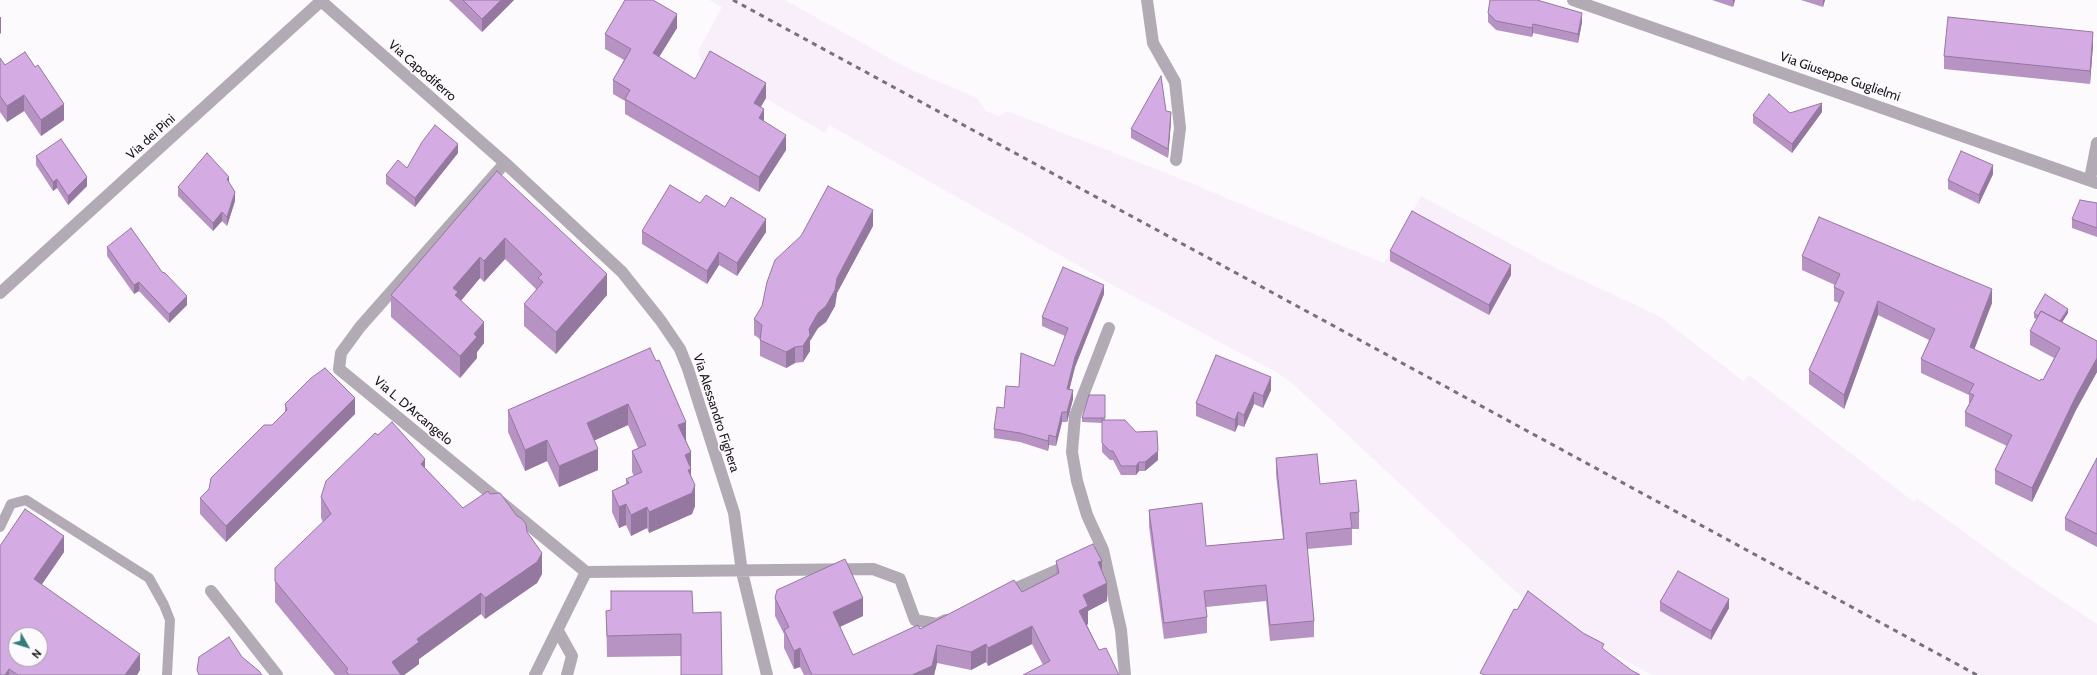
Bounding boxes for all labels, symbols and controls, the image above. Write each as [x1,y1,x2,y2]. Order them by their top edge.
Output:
street label: Via Capodiferro [385,37,459,105]
street label: Via Giuseppe Guglielmi [1778,49,1902,105]
street label: Via dei Pini [123,111,179,163]
street label: Via Alessandro Fighera [690,352,742,474]
street label: Via L. D'Arcangelo [370,373,456,449]
north arrow [8,627,48,667]
text: N [29,646,44,661]

